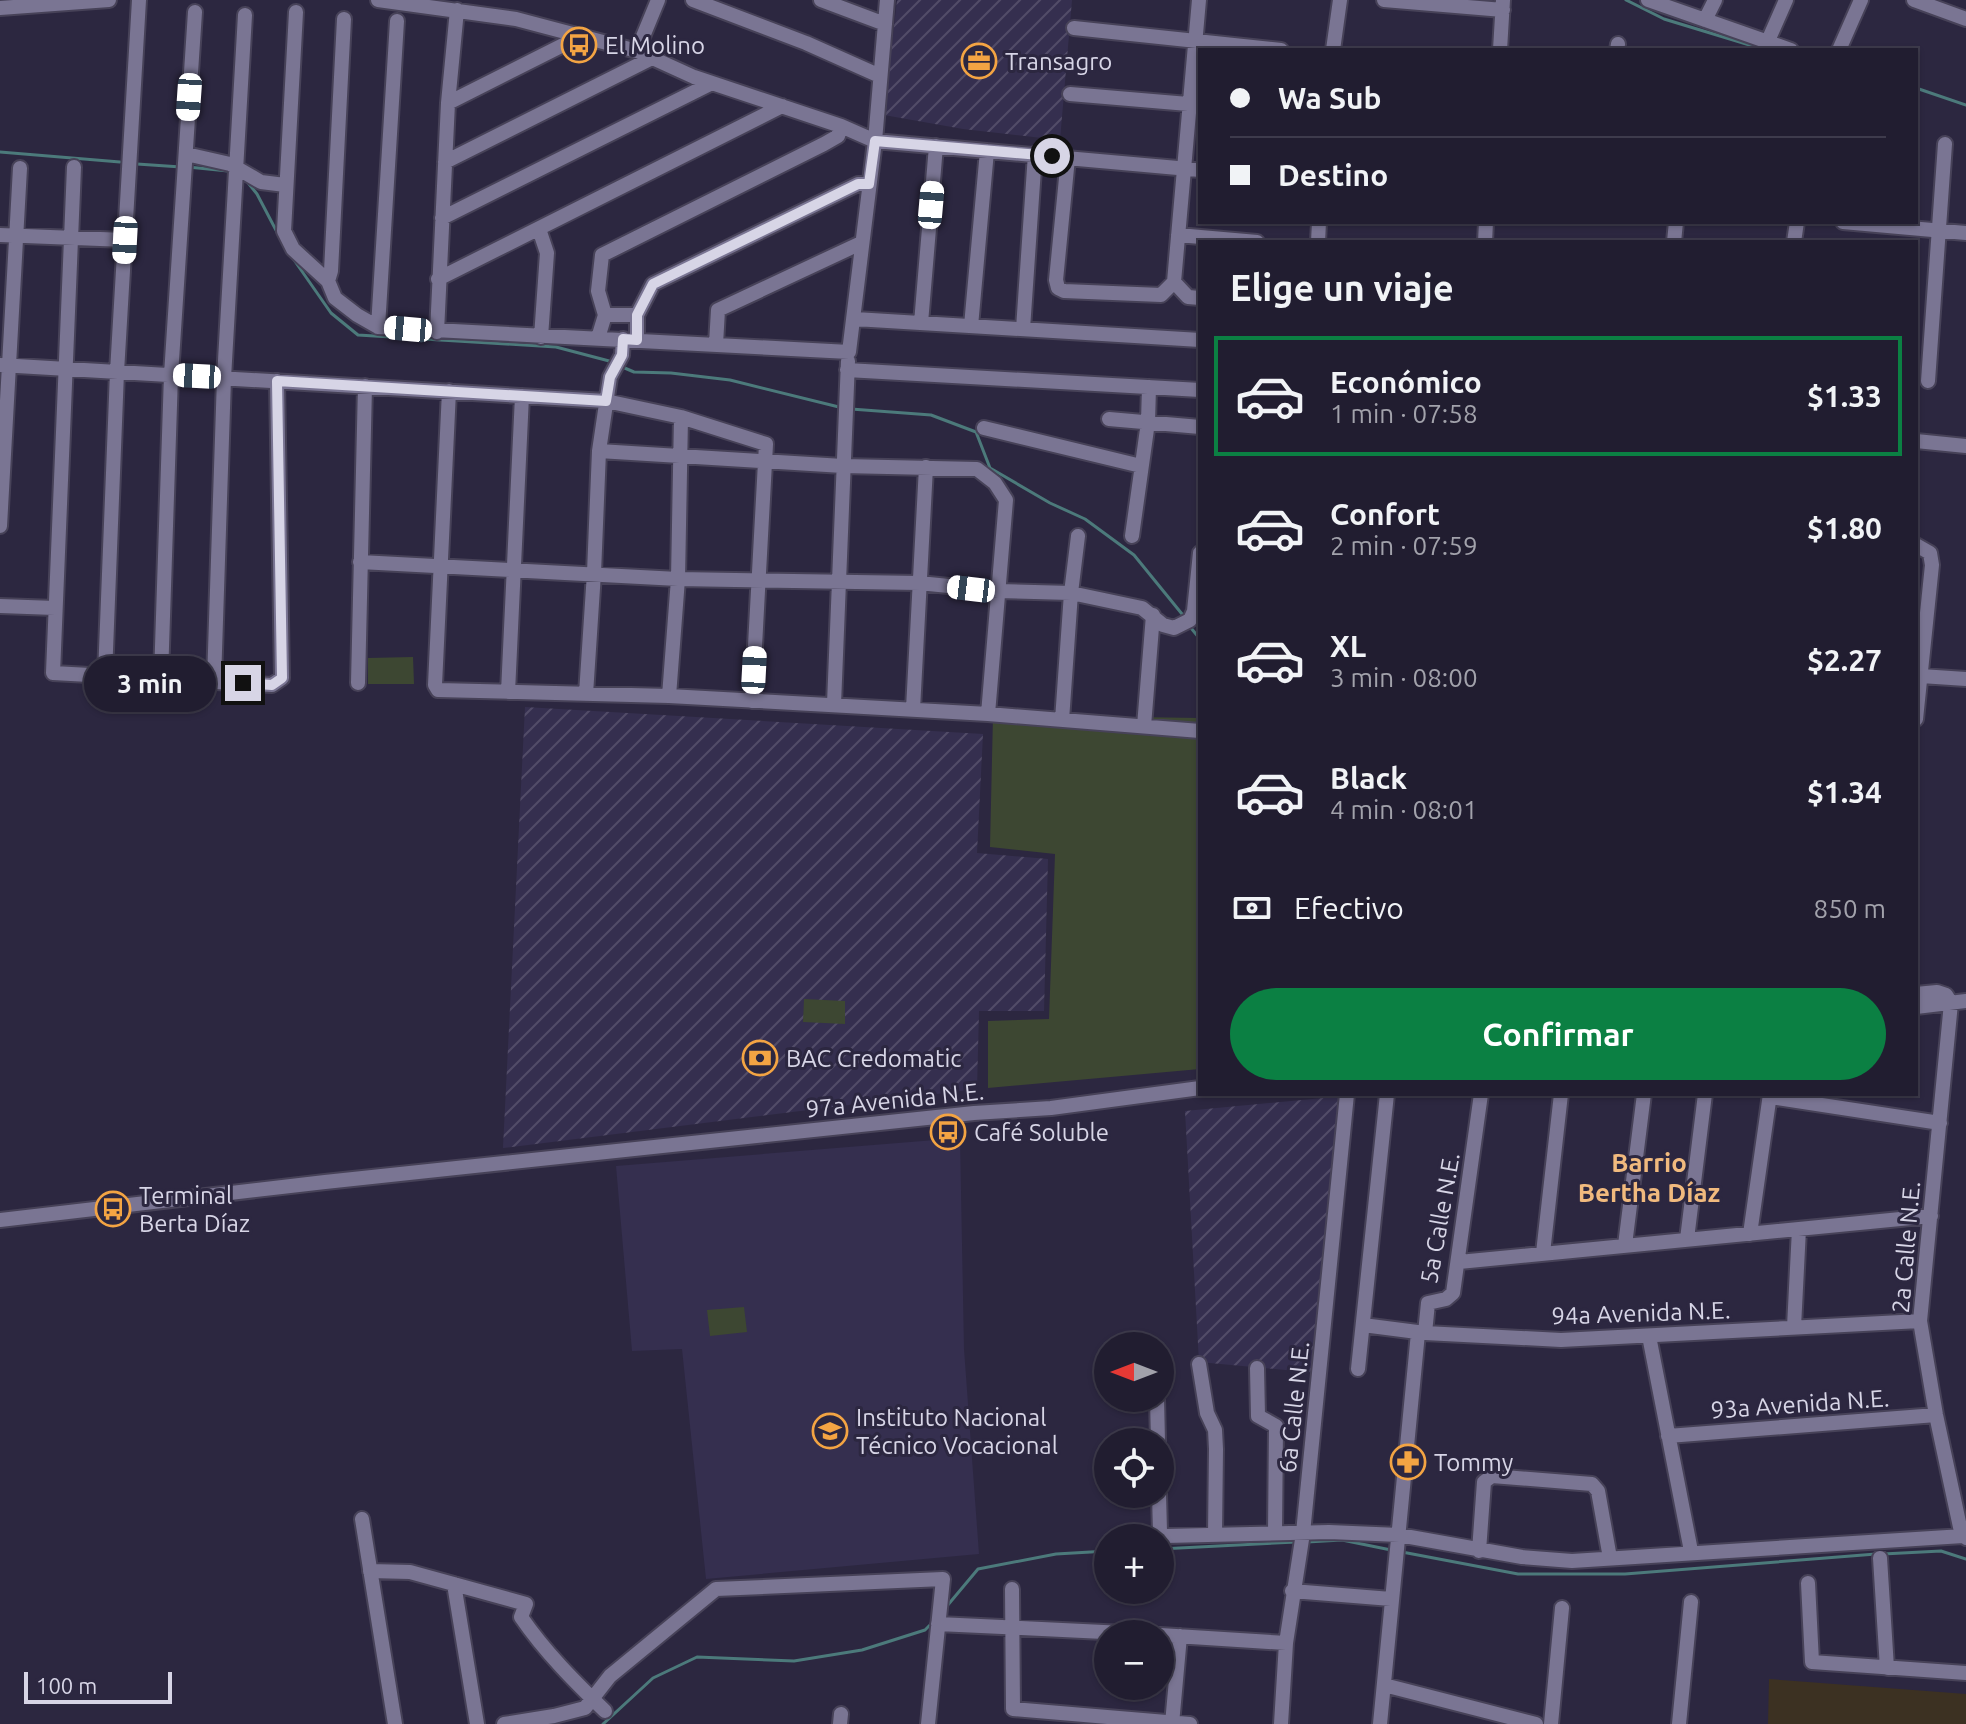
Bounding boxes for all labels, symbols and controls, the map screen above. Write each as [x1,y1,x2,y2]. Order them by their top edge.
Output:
bus stop icon: El Molino [560,26,598,64]
place label: El Molino [605,32,705,59]
office icon: Transagro [960,42,998,80]
place label: Transagro [1005,48,1112,75]
car [175,72,203,122]
text: Wa Sub [1278,81,1381,115]
route start [1034,138,1070,174]
text: Destino [1278,158,1388,192]
car [917,180,945,230]
car [112,215,138,265]
text: Elige un viaje [1230,267,1454,308]
car [383,315,433,343]
icon: car [1234,360,1306,432]
car [172,363,222,389]
text: Económico [1330,365,1482,399]
text: $1.33 [1807,379,1882,413]
text: 1 min · 07:58 [1330,399,1478,428]
icon: car [1234,492,1306,564]
text: Confort [1330,497,1440,531]
text: $1.80 [1807,511,1882,545]
text: 2 min · 07:59 [1330,531,1478,560]
car [946,574,996,604]
icon: car [1234,624,1306,696]
text: XL [1330,629,1366,663]
text: $2.27 [1807,643,1882,677]
car [741,645,767,695]
callout: 3 min [83,655,215,711]
text: 3 min · 08:00 [1330,663,1478,692]
route end [225,665,261,701]
text: 3 min [117,669,183,698]
icon: car [1234,756,1306,828]
text: Black [1330,761,1407,795]
text: $1.34 [1807,775,1882,809]
text: 4 min · 08:01 [1330,795,1478,824]
icon: cash [1230,886,1274,930]
text: Efectivo [1294,891,1404,925]
text: 850 m [1814,894,1886,923]
button: Confirmar [1230,988,1886,1080]
bank icon: BAC Credomatic [741,1039,779,1077]
place label: BAC Credomatic [786,1045,961,1072]
street label: 97a Avenida N.E. [804,1077,986,1123]
bus stop icon: Café Soluble [929,1113,967,1151]
place label: Café Soluble [974,1119,1109,1146]
district label: Barrio Bertha Díaz [1578,1148,1720,1207]
street label: 5a Calle N.E. [1415,1150,1465,1286]
street label: 2a Calle N.E. [1887,1180,1925,1314]
place label: Terminal Berta Díaz [139,1182,250,1237]
bus stop icon: Terminal Berta Díaz [94,1190,132,1228]
street label: 94a Avenida N.E. [1551,1296,1731,1330]
north arrow [1094,1332,1174,1412]
map controls [1094,1332,1174,1700]
street label: 6a Calle N.E. [1274,1340,1314,1474]
street label: 93a Avenida N.E. [1710,1384,1890,1424]
place label: Instituto Nacional Técnico Vocacional [856,1404,1058,1459]
school or university icon: Instituto Nacional Técnico Vocacional [811,1412,849,1450]
button: locate [1094,1428,1174,1508]
pharmacy icon: Tommy [1389,1443,1427,1481]
place label: Tommy [1434,1449,1514,1476]
button: + [1094,1524,1174,1604]
button: − [1094,1620,1174,1700]
scale bar [24,1668,172,1704]
text: 100 m [36,1673,97,1698]

